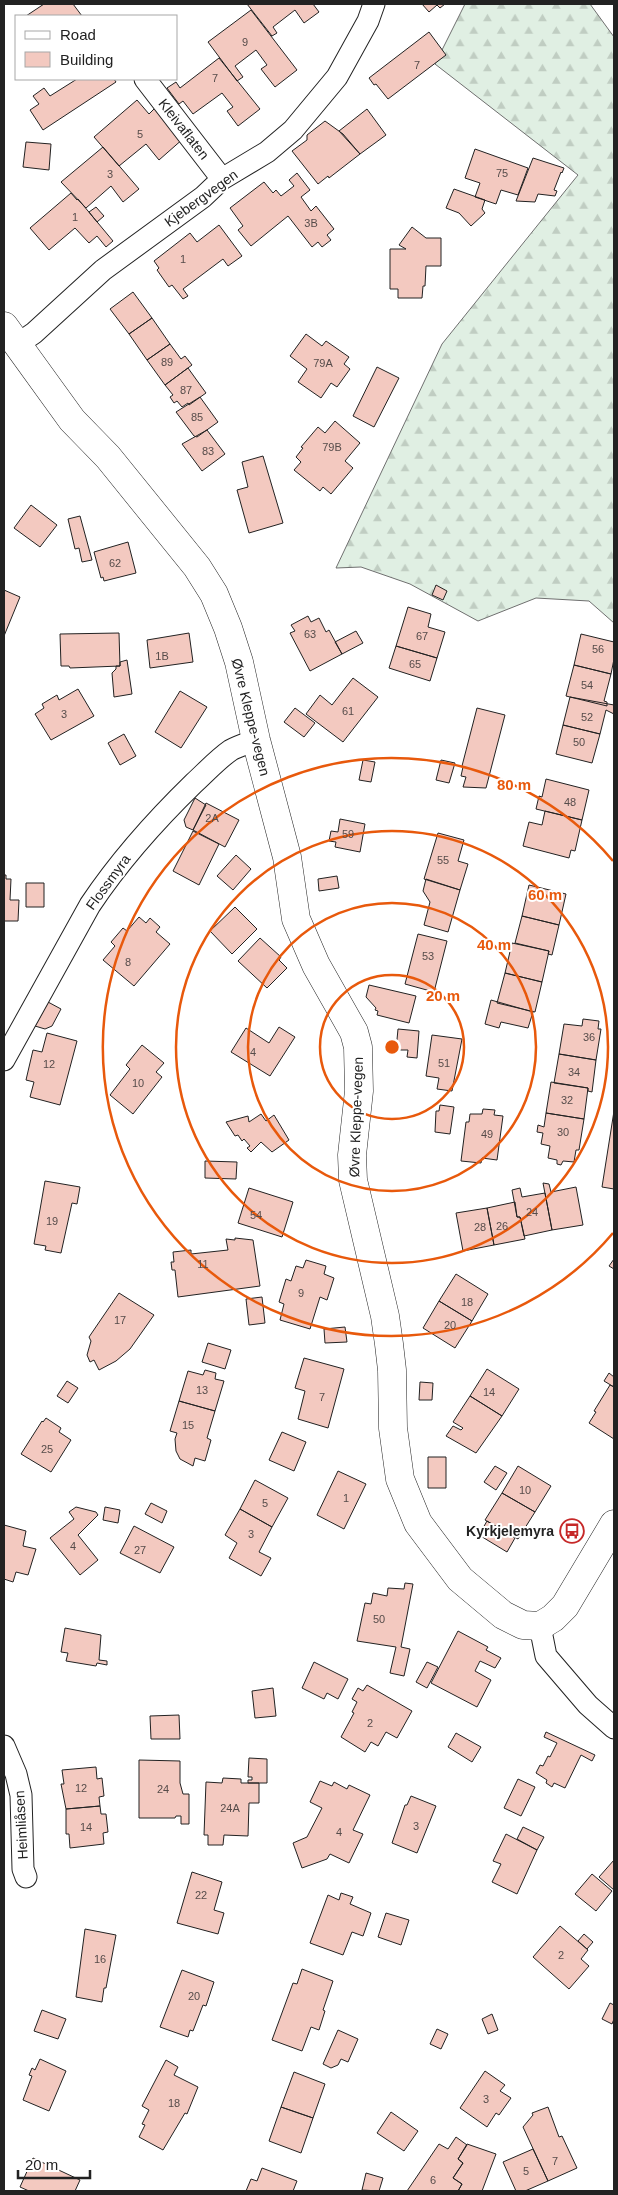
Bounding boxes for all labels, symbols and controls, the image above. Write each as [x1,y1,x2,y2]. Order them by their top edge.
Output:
legend [15,15,178,80]
text: Road [60,26,96,43]
house number: 9 [242,36,248,48]
text: Building [60,51,113,68]
house number: 7 [414,59,420,71]
house number: 7 [212,72,218,84]
street label: Kleivaflaten [155,96,213,162]
house number: 5 [137,128,143,140]
street label: Kjebergvegen [161,166,241,230]
house number: 75 [496,167,508,179]
house number: 3 [107,168,113,180]
house number: 1 [72,211,78,223]
house number: 3B [304,217,318,229]
house number: 1 [180,253,186,265]
house number: 89 [161,356,173,368]
house number: 79A [313,357,333,369]
house number: 87 [180,384,192,396]
house number: 85 [191,411,203,423]
house number: 79B [322,441,342,453]
house number: 83 [202,445,214,457]
house number: 62 [109,557,121,569]
house number: 63 [304,628,316,640]
house number: 67 [416,630,428,642]
house number: 56 [592,643,604,655]
house number: 1B [155,650,169,662]
street label: Øvre Kleppe-vegen [229,657,273,777]
house number: 65 [409,658,421,670]
house number: 54 [581,679,593,691]
house number: 61 [342,705,354,717]
house number: 3 [61,708,67,720]
house number: 52 [581,711,593,723]
house number: 50 [573,736,585,748]
text: 80 m [497,776,531,793]
house number: 48 [564,796,576,808]
house number: 2A [205,812,219,824]
house number: 59 [342,828,354,840]
street label: Flossmyra [83,851,134,913]
house number: 55 [437,854,449,866]
text: 60 m [528,886,562,903]
text: 40 m [477,936,511,953]
house number: 53 [422,950,434,962]
house number: 8 [125,956,131,968]
text: 20 m [426,987,460,1004]
house number: 36 [583,1031,595,1043]
centre of rings [383,1038,401,1056]
house number: 4 [250,1046,256,1058]
street label: Øvre Kleppe-vegen [346,1056,366,1178]
house number: 51 [438,1057,450,1069]
house number: 12 [43,1058,55,1070]
house number: 34 [568,1066,580,1078]
house number: 10 [132,1077,144,1089]
house number: 32 [561,1094,573,1106]
house number: 30 [557,1126,569,1138]
house number: 49 [481,1128,493,1140]
house number: 24 [526,1206,538,1218]
house number: 54 [250,1209,262,1221]
house number: 19 [46,1215,58,1227]
house number: 26 [496,1220,508,1232]
house number: 28 [474,1221,486,1233]
house number: 11 [197,1258,209,1270]
house number: 9 [298,1287,304,1299]
house number: 18 [461,1296,473,1308]
house number: 17 [114,1314,126,1326]
house number: 20 [444,1319,456,1331]
house number: 13 [196,1384,208,1396]
house number: 14 [483,1386,495,1398]
house number: 7 [319,1391,325,1403]
house number: 15 [182,1419,194,1431]
house number: 25 [41,1443,53,1455]
house number: 10 [519,1484,531,1496]
house number: 1 [343,1492,349,1504]
house number: 5 [262,1497,268,1509]
bus stop icon: Kyrkjelemyra [559,1518,585,1544]
place label: Kyrkjelemyra [466,1523,554,1539]
house number: 3 [248,1528,254,1540]
house number: 4 [70,1540,76,1552]
house number: 27 [134,1544,146,1556]
house number: 50 [373,1613,385,1625]
house number: 2 [367,1717,373,1729]
house number: 12 [75,1782,87,1794]
house number: 24 [157,1783,169,1795]
street label: Heimliåsen [11,1790,31,1860]
house number: 24A [220,1802,240,1814]
house number: 3 [413,1820,419,1832]
house number: 14 [80,1821,92,1833]
house number: 4 [336,1826,342,1838]
house number: 22 [195,1889,207,1901]
house number: 2 [558,1949,564,1961]
house number: 16 [94,1953,106,1965]
house number: 20 [188,1990,200,2002]
house number: 3 [483,2093,489,2105]
house number: 18 [168,2097,180,2109]
scale bar [18,2148,90,2180]
house number: 7 [552,2155,558,2167]
text: 20 m [25,2156,58,2173]
house number: 5 [523,2165,529,2177]
house number: 6 [430,2174,436,2186]

